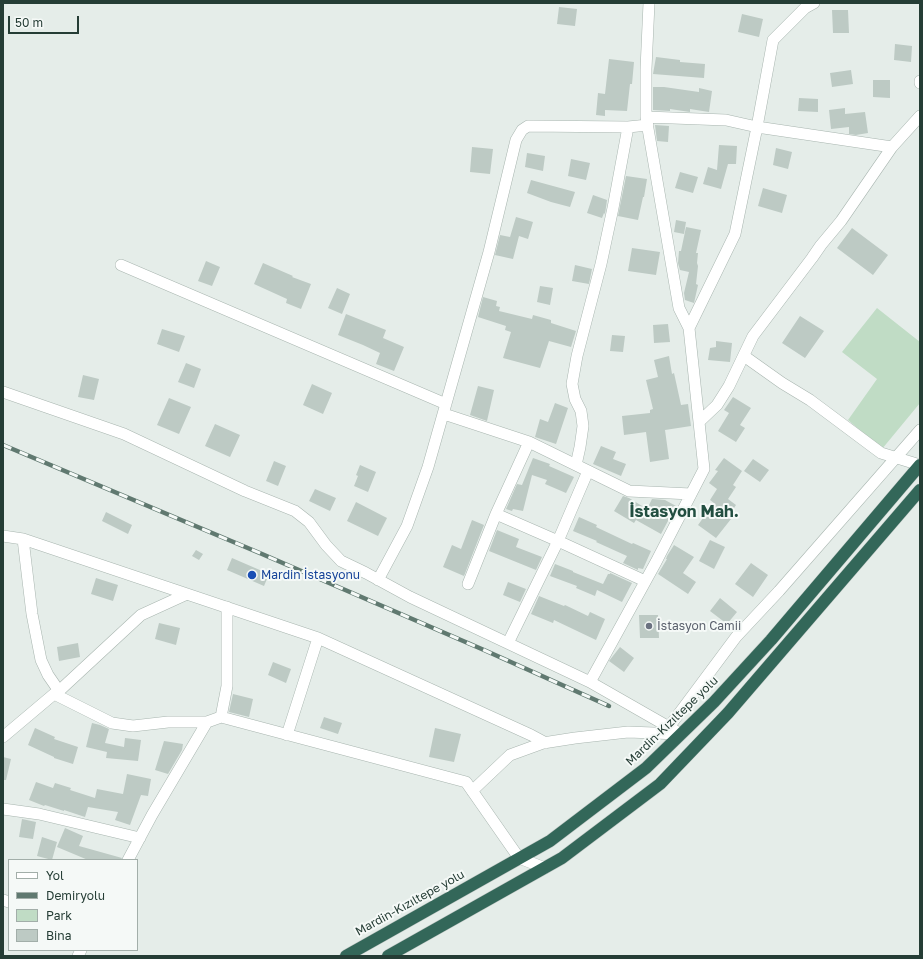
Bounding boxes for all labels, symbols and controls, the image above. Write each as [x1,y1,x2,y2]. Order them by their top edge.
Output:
scale bar [10,8,81,34]
text: 50 m [15,15,43,30]
district label: İstasyon Mah. [629,502,739,522]
place label: Mardin İstasyonu [261,568,360,582]
marker: Mardin İstasyonu [246,569,258,581]
place label: İstasyon Camii [657,619,741,633]
marker: İstasyon Camii [644,621,654,631]
street label: Mardin-Kızıltepe yolu [623,673,721,769]
legend [8,859,138,951]
street label: Mardin-Kızıltepe yolu [353,867,467,939]
text: Yol [46,868,64,883]
text: Demiryolu [46,888,105,903]
text: Park [46,908,72,923]
text: Bina [46,928,71,943]

